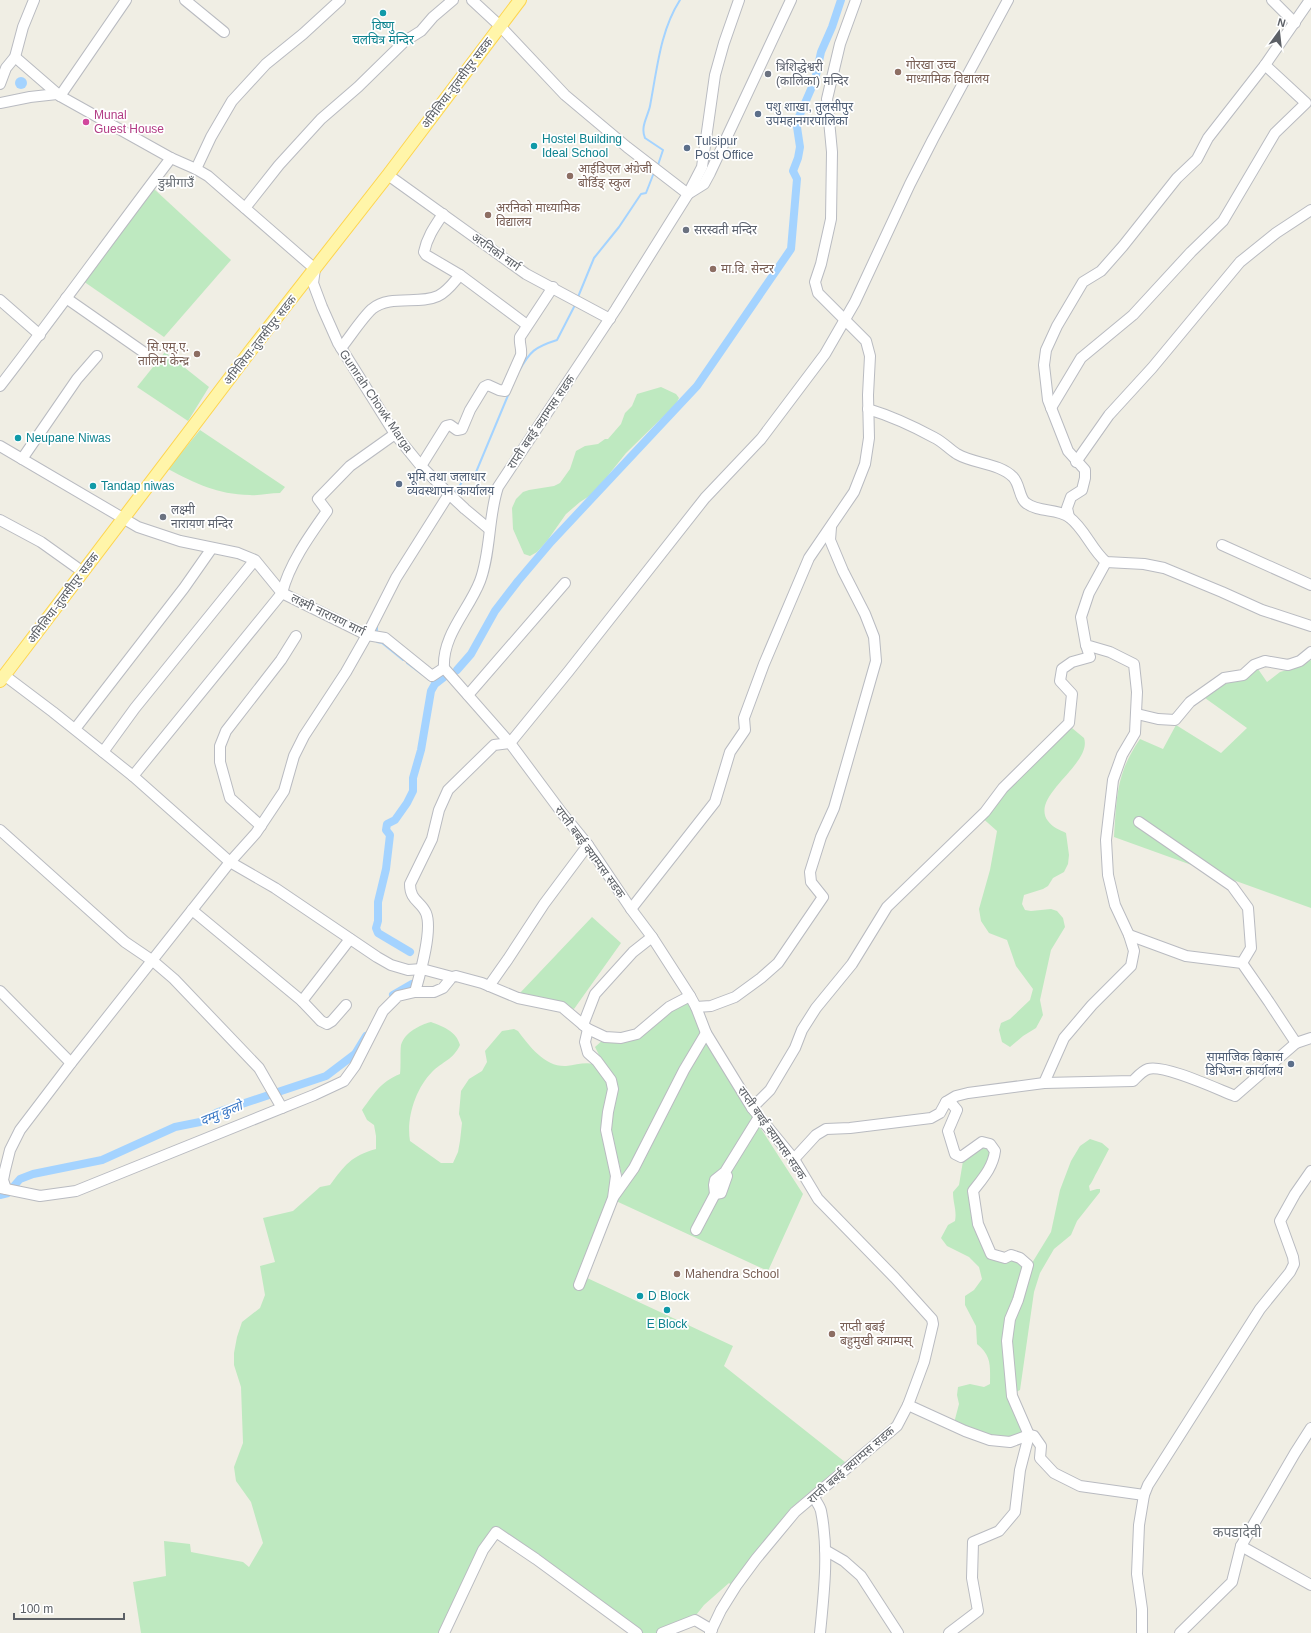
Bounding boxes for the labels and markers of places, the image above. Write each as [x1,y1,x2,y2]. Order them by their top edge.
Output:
marker: विष्णु चलचित्र मन्दिर [378,8,388,18]
place label: विष्णु चलचित्र मन्दिर [352,18,415,47]
place label: गोरखा उच्च माध्यामिक विद्यालय [906,57,990,86]
place label: त्रिशिद्धेश्वरी (कालिका) मन्दिर [776,59,850,88]
marker: गोरखा उच्च माध्यामिक विद्यालय [893,67,903,77]
marker: त्रिशिद्धेश्वरी (कालिका) मन्दिर [763,69,773,79]
place label: पशु शाखा, तुलसीपुर उपमहानगरपालिका [766,99,854,128]
place label: Munal Guest House [94,108,164,136]
marker: पशु शाखा, तुलसीपुर उपमहानगरपालिका [753,109,763,119]
marker: Munal Guest House [81,117,91,127]
place label: Hostel Building Ideal School [542,132,622,160]
place label: Tulsipur Post Office [695,134,754,162]
marker: Hostel Building Ideal School [529,141,539,151]
marker: Tulsipur Post Office [682,143,692,153]
place label: आईडिएल अंग्रेजी बोर्डिङ् स्कुल [578,161,653,191]
marker: आईडिएल अंग्रेजी बोर्डिङ् स्कुल [565,171,575,181]
place label: अरनिको माध्यामिक विद्यालय [496,200,581,229]
marker: अरनिको माध्यामिक विद्यालय [483,210,493,220]
place label: सरस्वती मन्दिर [694,222,758,237]
marker: सरस्वती मन्दिर [681,225,691,235]
place label: मा.वि. सेन्टर [721,261,775,276]
marker: मा.वि. सेन्टर [708,264,718,274]
place label: सि.एम्.ए. तालिम केन्द्र [138,339,190,368]
marker: सि.एम्.ए. तालिम केन्द्र [192,349,202,359]
place label: Neupane Niwas [26,431,111,445]
marker: Neupane Niwas [13,433,23,443]
place label: भूमि तथा जलाधार व्यवस्थापन कार्यालय [407,469,495,498]
place label: Tandap niwas [101,479,174,493]
marker: भूमि तथा जलाधार व्यवस्थापन कार्यालय [394,479,404,489]
marker: Tandap niwas [88,481,98,491]
place label: लक्ष्मी नारायण मन्दिर [171,502,234,531]
marker: लक्ष्मी नारायण मन्दिर [158,512,168,522]
place label: सामाजिक बिकास डिभिजन कार्यालय [1206,1049,1284,1078]
marker: सामाजिक बिकास डिभिजन कार्यालय [1286,1059,1296,1069]
place label: Mahendra School [685,1267,779,1281]
marker: Mahendra School [672,1269,682,1279]
place label: D Block [648,1289,690,1303]
marker: D Block [635,1291,645,1301]
marker: E Block [662,1305,672,1315]
place label: E Block [647,1317,688,1331]
place label: राप्ती बबई बहुमुखी क्याम्पस् [840,1319,914,1349]
marker: राप्ती बबई बहुमुखी क्याम्पस् [827,1329,837,1339]

